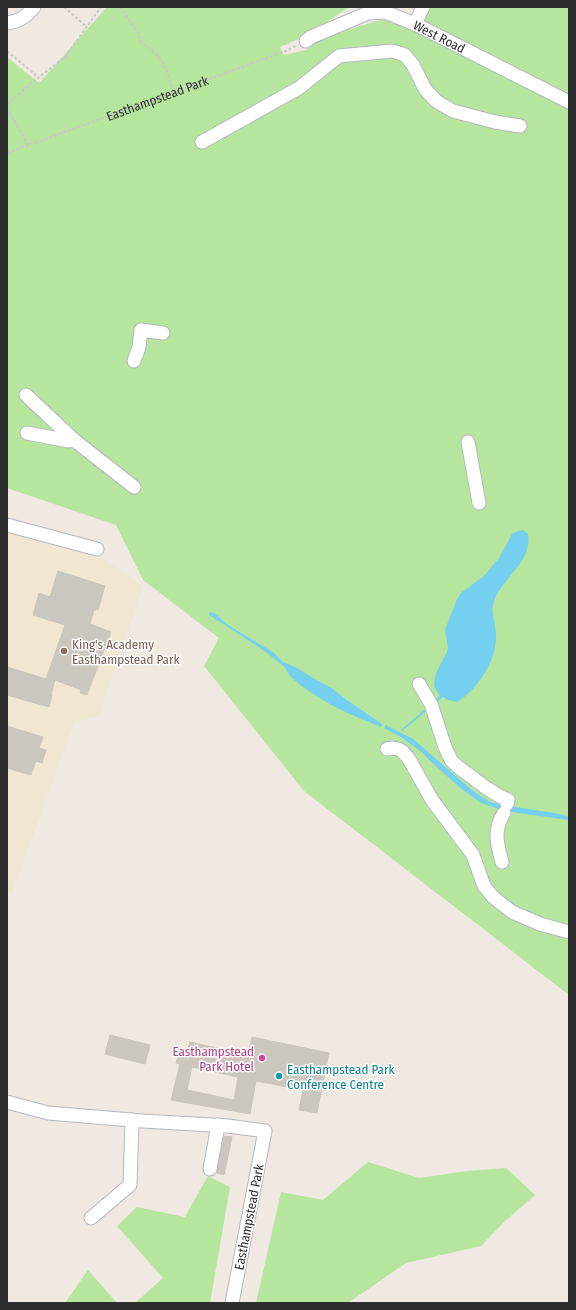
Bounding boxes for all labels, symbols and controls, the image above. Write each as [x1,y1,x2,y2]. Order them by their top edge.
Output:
street label: West Road [411,17,468,56]
street label: Easthampstead Park [104,72,211,124]
place label: King's Academy Easthampstead Park [72,637,180,667]
marker: King's Academy Easthampstead Park [59,646,69,656]
place label: Easthampstead Park Hotel [173,1044,255,1074]
marker: Easthampstead Park Hotel [257,1053,267,1063]
place label: Easthampstead Park Conference Centre [287,1062,395,1092]
marker: Easthampstead Park Conference Centre [274,1071,284,1081]
street label: Easthampstead Park [231,1162,267,1271]

